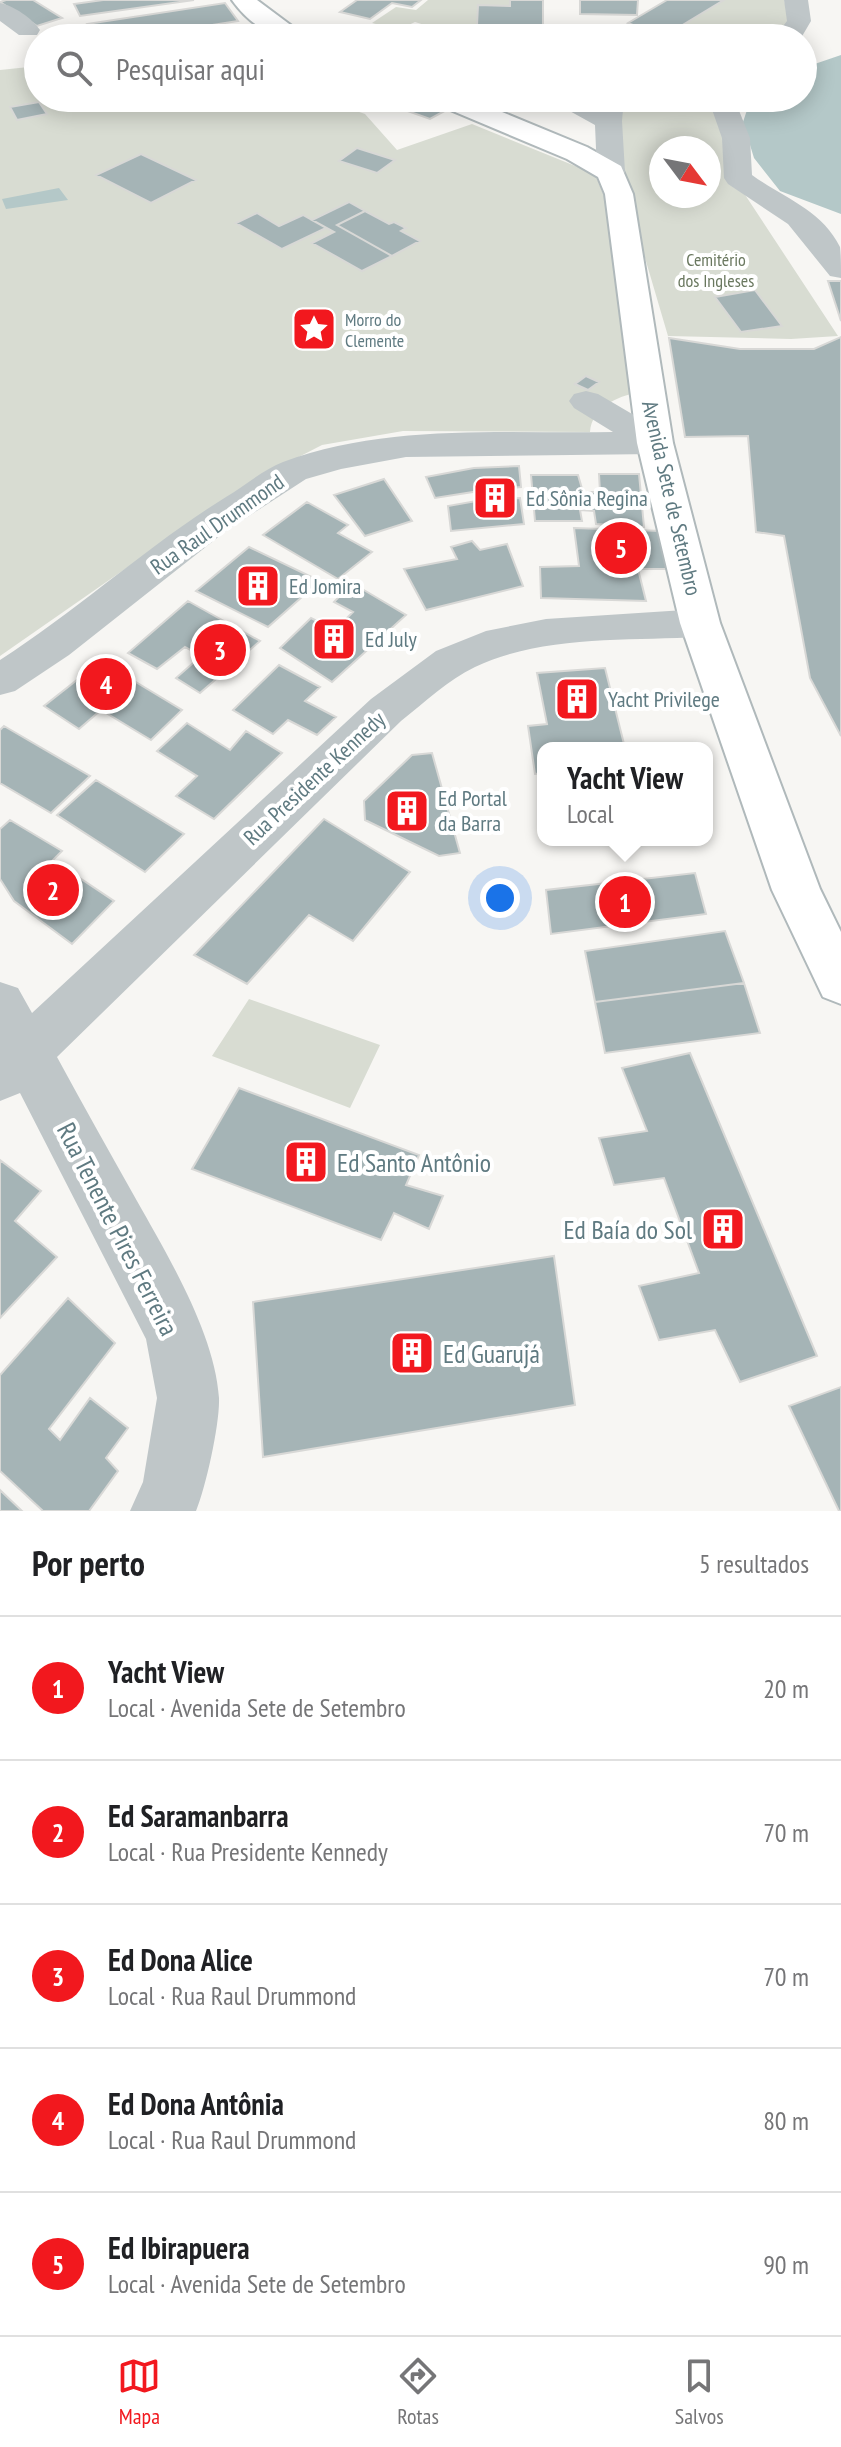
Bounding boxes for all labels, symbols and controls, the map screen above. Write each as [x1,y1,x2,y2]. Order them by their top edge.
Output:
search box [24,24,817,112]
icon: search [52,46,96,90]
text: Pesquisar aqui [116,49,265,88]
north arrow [649,136,721,208]
park label: Cemitério dos Ingleses [678,248,754,292]
place icon: Morro do Clemente [290,305,338,353]
place label: Morro do Clemente [345,308,404,352]
street label: Avenida Sete de Setembro [636,398,708,598]
street label: Rua Raul Drummond [145,468,289,580]
building icon: Ed Sônia Regina [471,474,519,522]
place label: Ed Sônia Regina [526,484,648,512]
pin: 5 [595,518,647,578]
building icon: Ed Jomira [234,562,282,610]
place label: Ed Jomira [289,572,361,600]
building icon: Ed July [310,615,358,663]
pin: 3 [194,620,246,680]
place label: Ed July [365,625,418,653]
pin: 4 [80,654,132,714]
building icon: Yacht Privilege [553,675,601,723]
place label: Yacht Privilege [608,685,720,713]
street label: Rua Presidente Kennedy [237,705,391,851]
popup [537,742,713,846]
text: Yacht View [567,758,683,797]
place label: Ed Portal da Barra [438,784,508,837]
building icon: Ed Portal da Barra [383,787,431,835]
text: Local [567,797,614,830]
pin: 2 [27,860,79,920]
pin: 1 [599,872,651,932]
your location [480,878,520,918]
street label: Rua Tenente Pires Ferreira [50,1117,186,1341]
building icon: Ed Santo Antônio [282,1138,330,1186]
place label: Ed Santo Antônio [337,1146,491,1179]
building icon: Ed Baía do Sol [699,1205,747,1253]
place label: Ed Baía do Sol [563,1213,692,1246]
building icon: Ed Guarujá [388,1329,436,1377]
place label: Ed Guarujá [443,1337,540,1370]
text: Por perto [32,1541,145,1585]
text: 5 resultados [699,1547,809,1580]
text: Yacht View [108,1652,224,1691]
text: 1 [52,1672,64,1705]
text: 20 m [763,1672,809,1705]
text: Local · Avenida Sete de Setembro [108,1691,406,1724]
text: Ed Saramanbarra [108,1796,289,1835]
text: 2 [52,1816,64,1849]
text: 70 m [763,1816,809,1849]
text: Local · Rua Presidente Kennedy [108,1835,388,1868]
text: Ed Dona Alice [108,1940,253,1979]
text: 3 [52,1960,64,1993]
text: 70 m [763,1960,809,1993]
text: Local · Rua Raul Drummond [108,1979,356,2012]
text: Ed Dona Antônia [108,2084,284,2123]
text: 4 [52,2104,64,2137]
text: 80 m [763,2104,809,2137]
text: Local · Rua Raul Drummond [108,2123,356,2156]
text: Ed Ibirapuera [108,2228,250,2267]
text: 5 [52,2248,64,2281]
text: 90 m [763,2248,809,2281]
text: Local · Avenida Sete de Setembro [108,2267,406,2300]
tab: Mapa [117,2354,161,2430]
tab: Rotas [396,2354,440,2430]
tab: Salvos [675,2354,724,2430]

